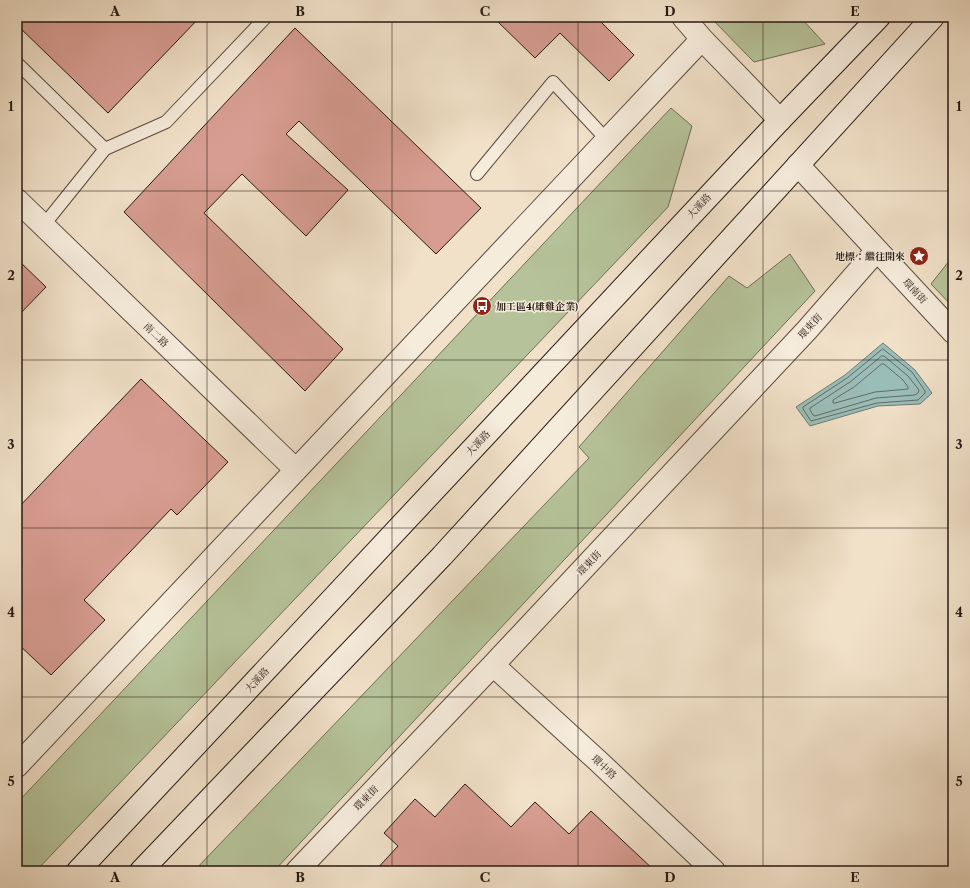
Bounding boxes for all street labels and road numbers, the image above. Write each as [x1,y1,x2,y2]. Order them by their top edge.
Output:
street label: 大溪路 [684,191,714,221]
street label: 環南街 [900,276,930,306]
street label: 環東街 [795,311,825,341]
street label: 南二路 [141,320,171,350]
street label: 大溪路 [463,428,493,458]
street label: 環東街 [574,548,604,578]
street label: 大溪路 [242,665,272,695]
street label: 環中路 [589,752,619,782]
street label: 環東街 [351,783,381,813]

